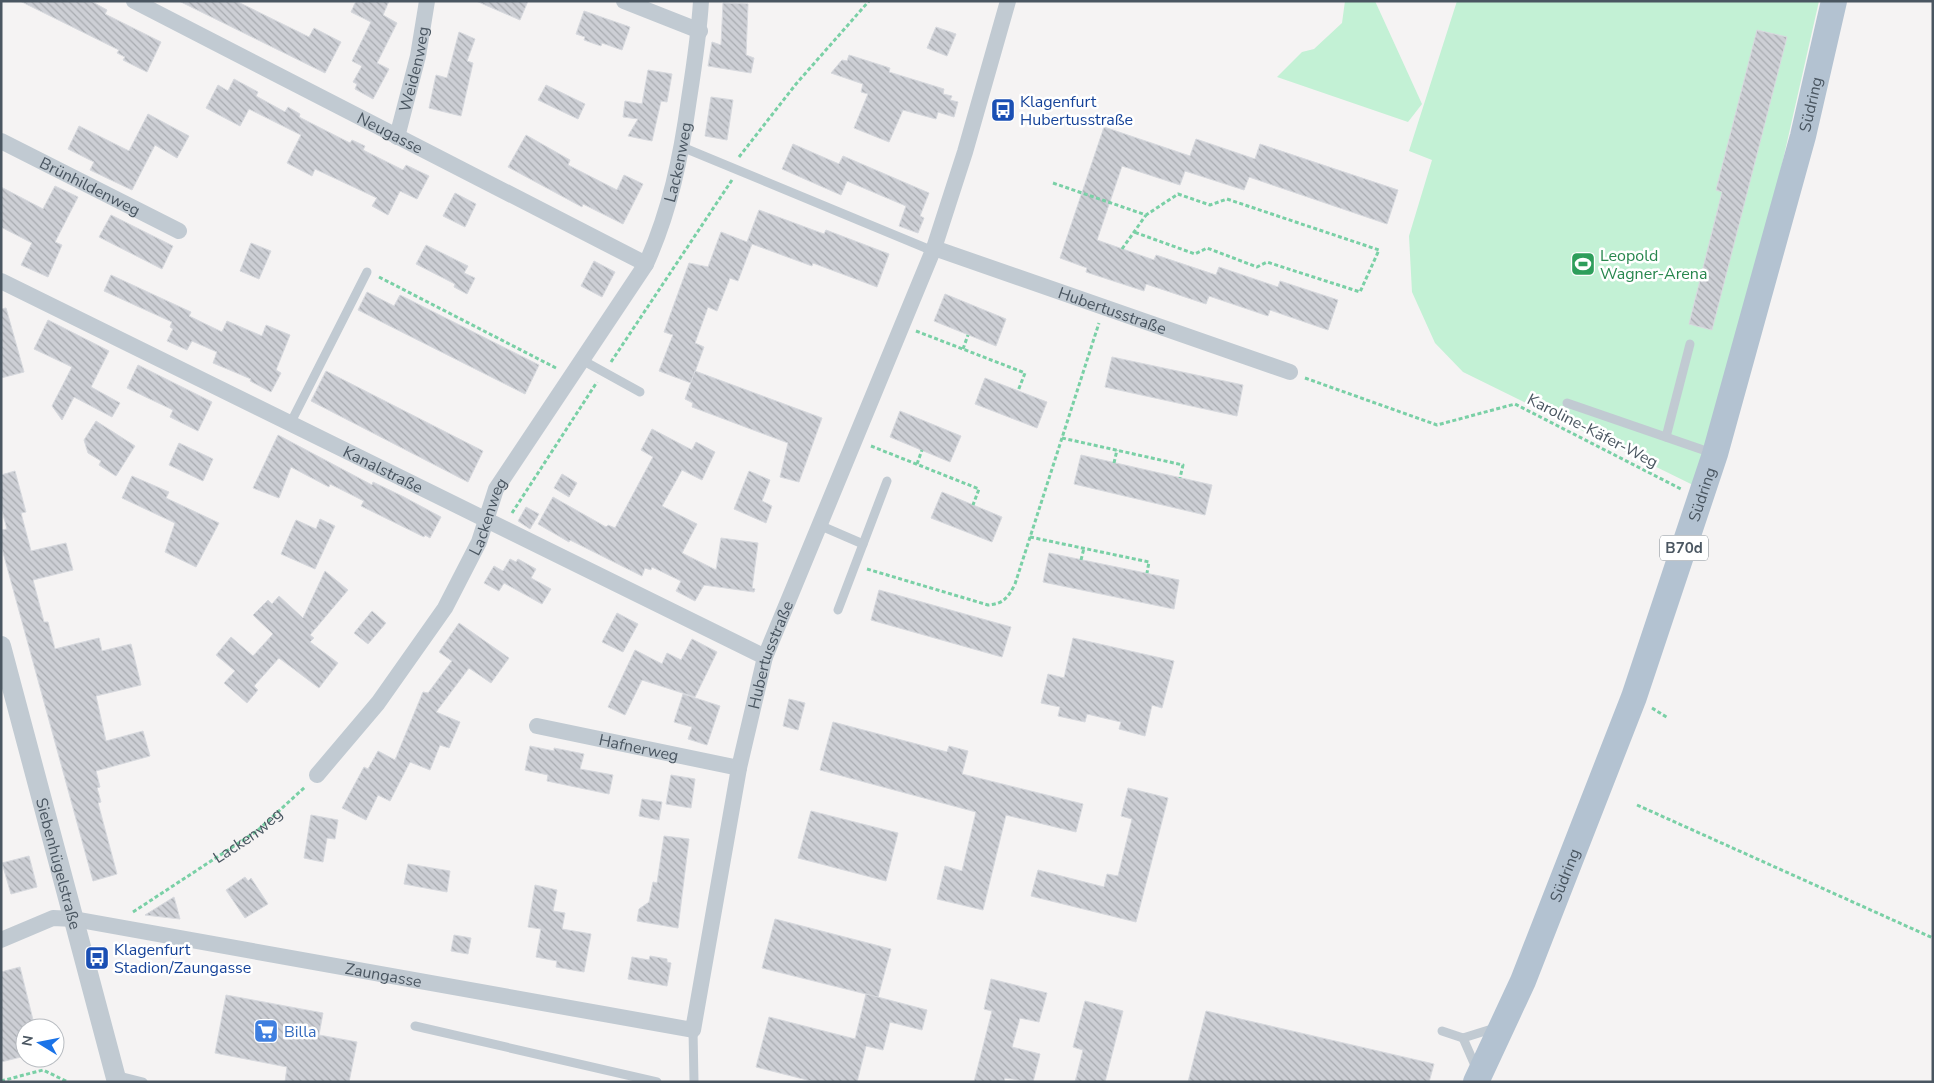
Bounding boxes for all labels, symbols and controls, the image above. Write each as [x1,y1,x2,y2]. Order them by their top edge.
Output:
street label: Weidenweg [394,25,435,114]
street label: Südring [1794,75,1828,134]
place label: Klagenfurt Hubertusstraße [1020,91,1133,131]
bus stop icon: Klagenfurt Hubertusstraße [990,97,1016,123]
street label: Neugasse [353,107,426,160]
street label: Lackenweg [659,121,697,205]
street label: Brünhildenweg [36,152,144,222]
place label: Leopold Wagner-Arena [1600,245,1707,285]
sports icon: Leopold Wagner-Arena [1570,251,1596,277]
street label: Hubertusstraße [1055,282,1169,340]
street label: Karoline-Käfer-Weg [1523,388,1662,473]
street label: Kanalstraße [339,441,426,499]
street label: Südring [1683,465,1722,525]
street label: Lackenweg [464,473,513,559]
road number: B70d [1660,536,1708,560]
street label: Hubertusstraße [743,598,799,711]
street label: Hafnerweg [597,729,681,767]
street label: Siebenhügelstraße [30,795,86,932]
street label: Lackenweg [209,803,288,869]
street label: Südring [1545,845,1586,906]
place label: Klagenfurt Stadion/Zaungasse [114,939,251,979]
bus stop icon: Klagenfurt Stadion/Zaungasse [84,945,110,971]
street label: Zaungasse [343,958,424,993]
north arrow [15,1018,65,1068]
supermarket icon: Billa [253,1018,279,1044]
place label: Billa [284,1021,316,1043]
text: N [17,1034,38,1048]

